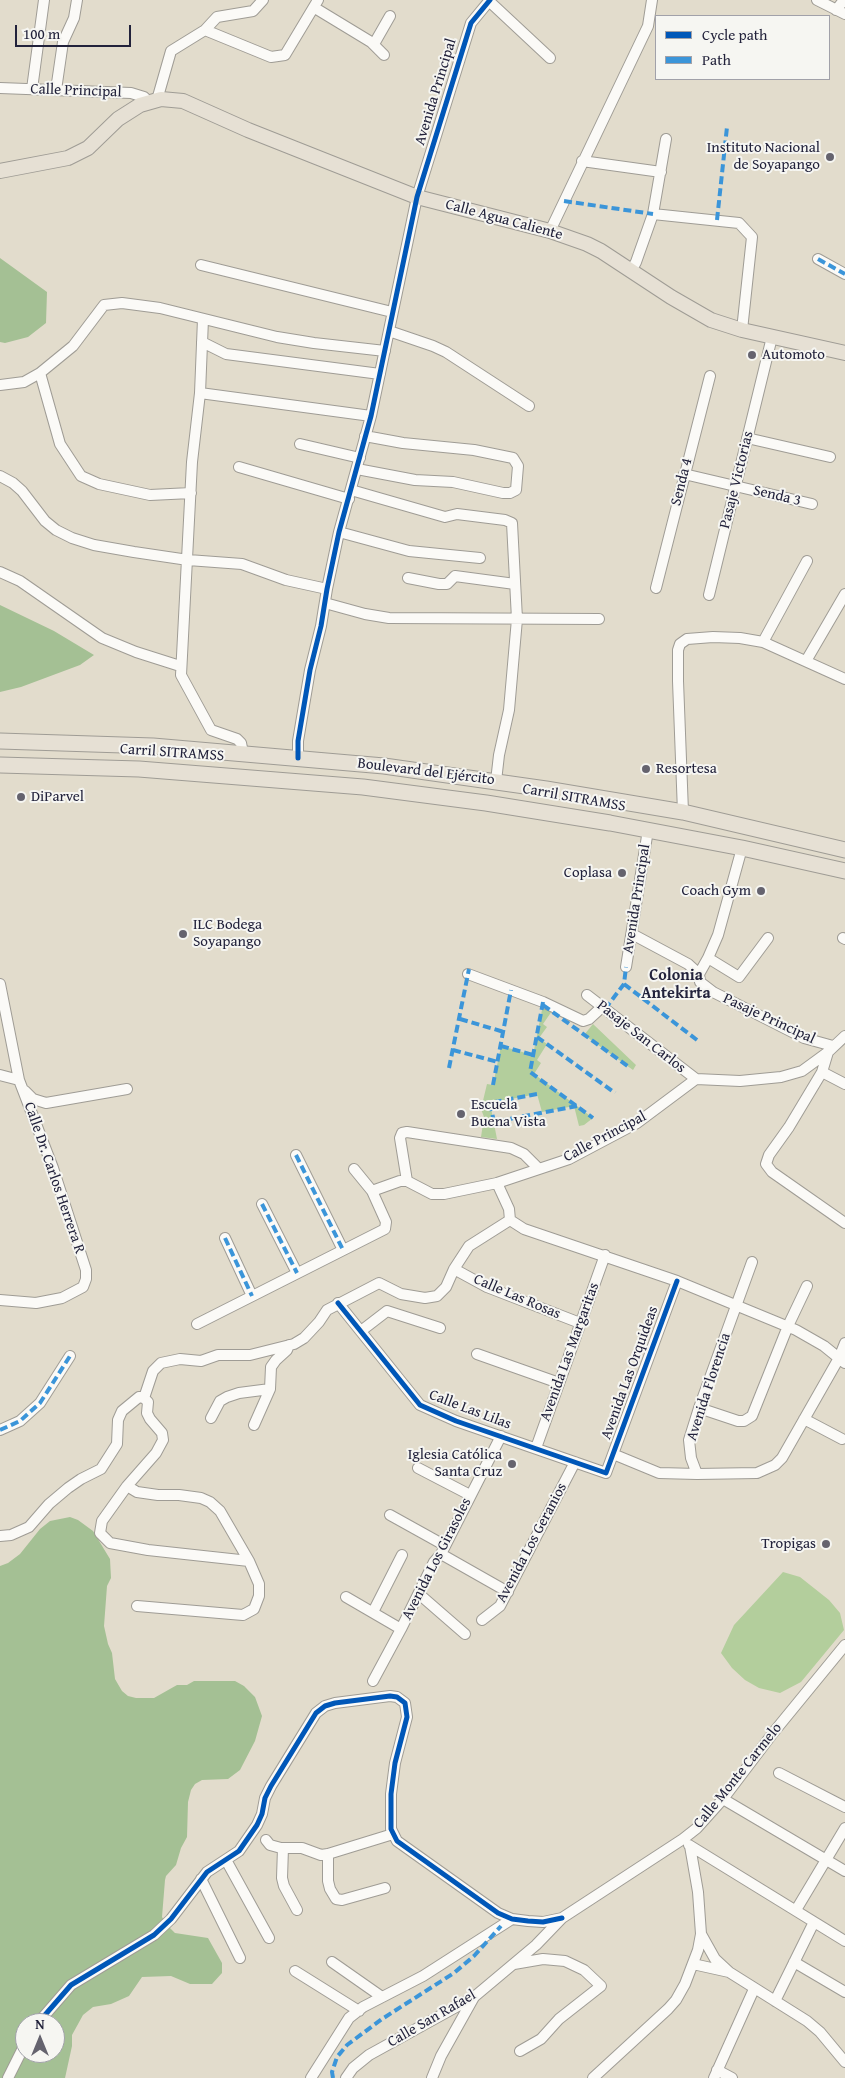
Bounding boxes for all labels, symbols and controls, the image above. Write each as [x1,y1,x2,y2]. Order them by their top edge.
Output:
scale bar [18,15,134,47]
legend [655,15,830,80]
text: 100 m [23,23,60,44]
text: Cycle path [702,24,768,45]
street label: Avenida Principal [411,36,461,148]
text: Path [702,49,731,70]
street label: Calle Principal [30,80,122,102]
place label: Instituto Nacional de Soyapango [707,139,820,174]
marker: Instituto Nacional de Soyapango [824,151,836,163]
street label: Calle Agua Caliente [443,196,565,244]
place label: Automoto [762,346,825,364]
marker: Automoto [746,349,758,361]
street label: Pasaje Victorias [716,429,758,531]
street label: Senda 4 [667,456,697,508]
street label: Senda 3 [751,482,803,510]
street label: Carril SITRAMSS [119,740,225,766]
street label: Boulevard del Ejército [356,755,496,789]
place label: Resortesa [656,760,717,778]
marker: Resortesa [640,763,652,775]
street label: Carril SITRAMSS [521,780,627,816]
place label: DiParvel [31,788,84,806]
marker: DiParvel [15,791,27,803]
street label: Avenida Principal [619,843,655,955]
place label: Coplasa [564,864,612,882]
marker: Coplasa [616,867,628,879]
place label: Coach Gym [681,882,751,900]
marker: Coach Gym [755,885,767,897]
place label: ILC Bodega Soyapango [193,916,262,951]
marker: ILC Bodega Soyapango [177,928,189,940]
district label: Colonia Antekirta [641,966,711,1004]
street label: Pasaje Principal [720,990,818,1048]
street label: Pasaje San Carlos [593,997,689,1077]
place label: Escuela Buena Vista [471,1096,546,1131]
street label: Calle Dr. Carlos Herrera R [20,1100,88,1256]
marker: Escuela Buena Vista [455,1108,467,1120]
street label: Calle Principal [561,1108,649,1166]
street label: Calle Las Rosas [471,1271,563,1323]
street label: Avenida Las Margaritas [537,1280,603,1424]
street label: Avenida Las Orquideas [598,1304,662,1442]
street label: Avenida Florencia [683,1331,735,1443]
street label: Calle Las Lilas [426,1386,514,1434]
place label: Iglesia Católica Santa Cruz [408,1446,502,1481]
marker: Iglesia Católica Santa Cruz [506,1458,518,1470]
street label: Avenida Los Geranios [493,1480,571,1606]
street label: Avenida Los Girasoles [398,1495,476,1623]
place label: Tropigas [761,1535,816,1553]
marker: Tropigas [820,1538,832,1550]
street label: Calle Monte Carmelo [690,1720,786,1832]
street label: Calle San Rafael [385,1986,479,2052]
north arrow [15,2013,65,2063]
text: N [35,2014,45,2034]

